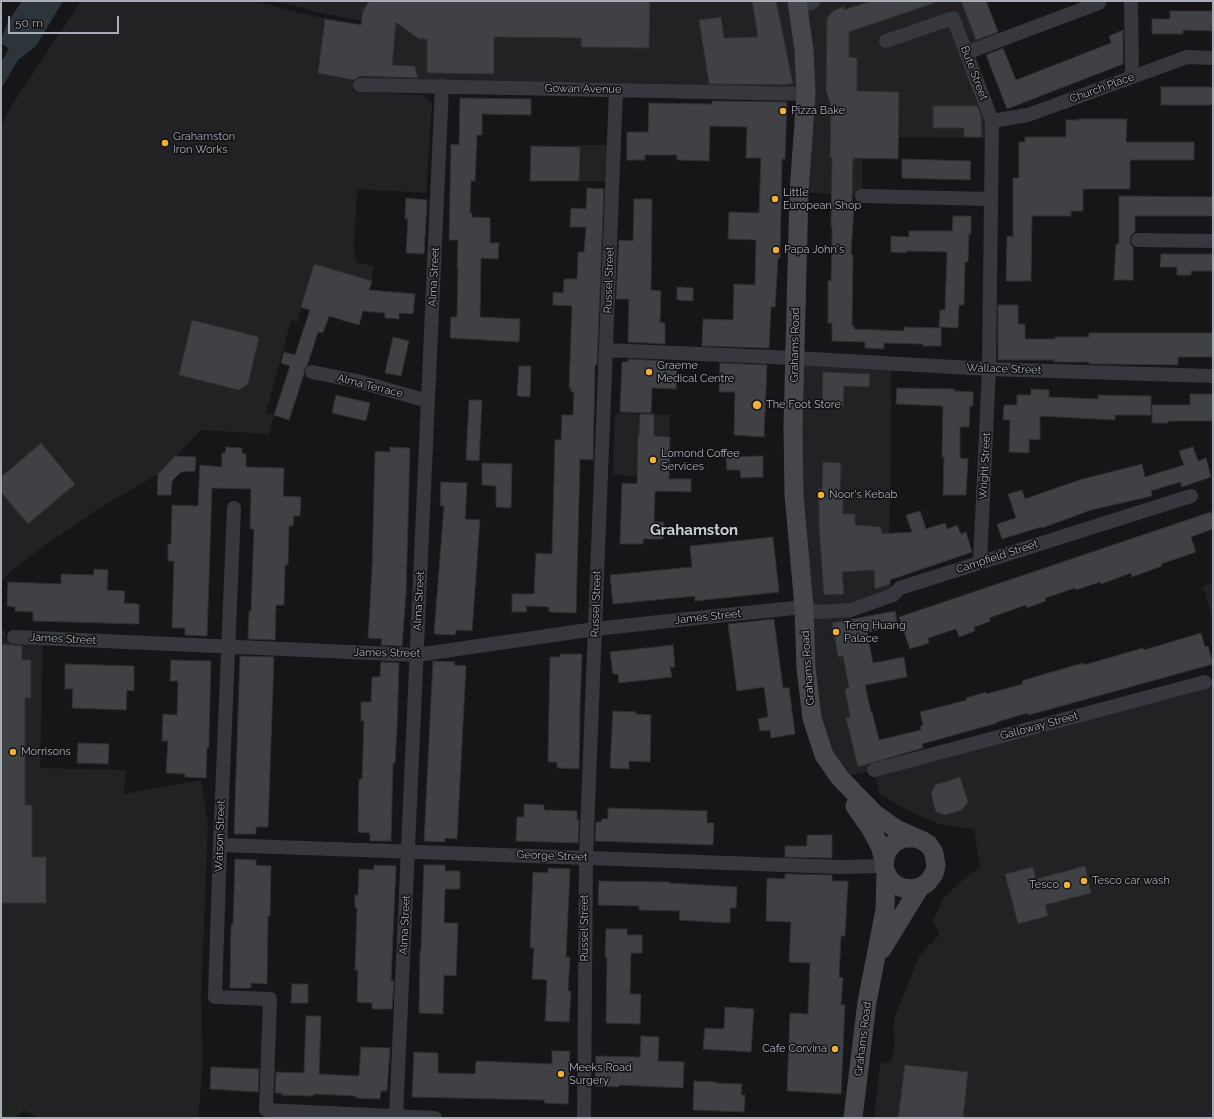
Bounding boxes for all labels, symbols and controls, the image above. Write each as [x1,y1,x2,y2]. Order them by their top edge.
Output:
scale bar [10,8,121,34]
text: 50 m [15,16,43,30]
street label: Bute Street [958,44,990,102]
street label: Church Place [1068,70,1136,106]
street label: Gowan Avenue [544,82,622,96]
place label: Pizza Bake [791,104,845,118]
marker: Pizza Bake [778,106,788,116]
place label: Grahamston Iron Works [173,130,235,156]
marker: Grahamston Iron Works [160,138,170,148]
place label: Little European Shop [783,186,861,212]
marker: Little European Shop [770,194,780,204]
place label: Papa John's [784,243,844,257]
marker: Papa John's [771,245,781,255]
street label: Russel Street [601,246,617,314]
street label: Alma Street [426,247,442,307]
street label: Grahams Road [788,308,802,382]
place label: Graeme Medical Centre [657,359,734,385]
street label: Wallace Street [966,361,1042,377]
marker: Graeme Medical Centre [644,367,654,377]
street label: Alma Terrace [336,371,404,401]
place label: The Foot Store [766,398,841,412]
marker: The Foot Store [751,399,763,411]
street label: Wright Street [977,432,993,500]
place label: Lomond Coffee Services [661,447,740,473]
marker: Lomond Coffee Services [648,455,658,465]
place label: Noor's Kebab [829,488,897,502]
marker: Noor's Kebab [816,490,826,500]
district label: Grahamston [650,521,738,539]
street label: Campfield Street [954,538,1040,576]
street label: Russel Street [588,570,604,638]
street label: Alma Street [411,571,427,631]
street label: James Street [674,607,742,627]
place label: Teng Huang Palace [844,619,906,645]
marker: Teng Huang Palace [831,627,841,637]
street label: Grahams Road [799,630,817,706]
street label: James Street [30,631,96,647]
street label: James Street [354,646,420,660]
street label: Galloway Street [999,709,1079,743]
place label: Morrisons [21,745,71,759]
marker: Morrisons [8,747,18,757]
street label: Watson Street [212,800,228,872]
street label: George Street [516,848,588,864]
place label: Tesco car wash [1092,874,1170,888]
marker: Tesco car wash [1079,876,1089,886]
place label: Tesco [1029,878,1059,892]
marker: Tesco [1062,880,1072,890]
street label: Russel Street [578,894,592,962]
street label: Alma Street [397,895,413,955]
street label: Grahams Road [852,1001,874,1077]
place label: Cafe Corvina [762,1042,827,1056]
marker: Cafe Corvina [830,1044,840,1054]
place label: Meeks Road Surgery [569,1061,632,1087]
marker: Meeks Road Surgery [556,1069,566,1079]

